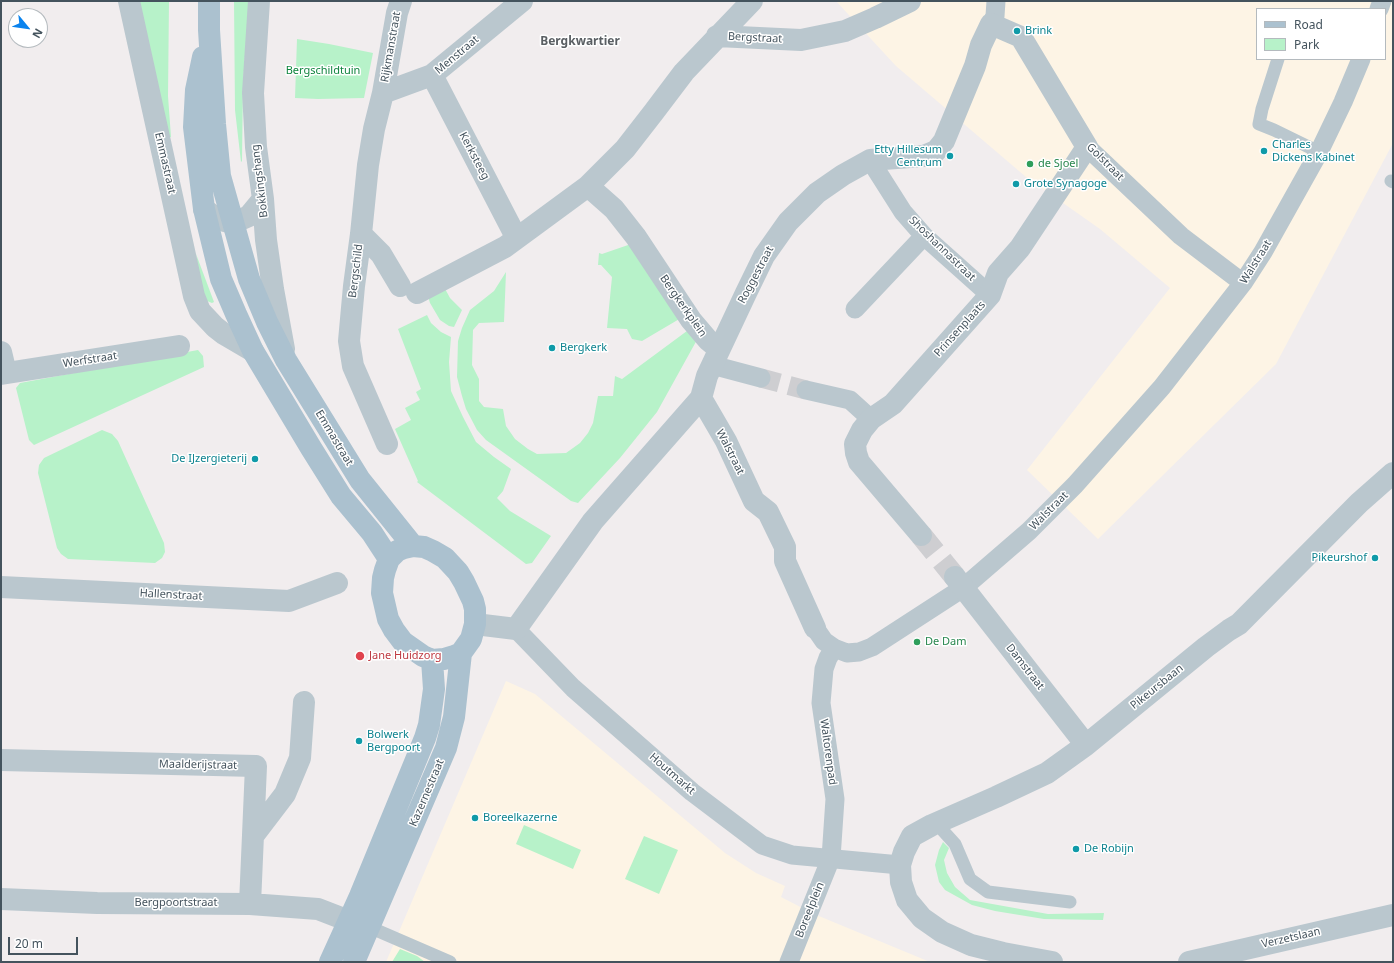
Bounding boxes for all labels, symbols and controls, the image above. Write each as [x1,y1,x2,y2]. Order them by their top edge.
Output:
north arrow [8,8,48,48]
legend [1256,8,1386,60]
street label: Rijkmanstraat [378,11,404,83]
text: Road [1294,16,1323,33]
place label: Brink [1025,24,1052,38]
text: N [29,26,47,41]
marker: Brink [1012,26,1022,36]
street label: Bergstraat [727,30,783,46]
street label: Menstraat [433,33,481,77]
district label: Bergkwartier [540,35,620,49]
text: Park [1294,36,1319,53]
park label: Bergschildtuin [286,64,360,78]
street label: Kerksteeg [456,130,492,182]
street label: Emmastraat [152,131,178,195]
place label: Charles Dickens Kabinet [1272,138,1355,164]
street label: Golstraat [1084,141,1126,183]
place label: Etty Hillesum Centrum [874,143,942,169]
street label: Bokkingshang [249,144,271,218]
marker: Charles Dickens Kabinet [1259,146,1269,156]
marker: Etty Hillesum Centrum [945,151,955,161]
place label: de Sjoel [1038,157,1078,171]
marker: de Sjoel [1025,159,1035,169]
place label: Grote Synagoge [1024,177,1107,191]
marker: Grote Synagoge [1011,179,1021,189]
street label: Shoshannastraat [906,214,978,284]
street label: Walstraat [1237,238,1275,286]
street label: Bergschild [346,243,366,299]
street label: Roggestraat [735,244,777,306]
street label: Bergkerkplein [657,273,709,339]
street label: Prinsenplaats [932,298,988,360]
place label: Bergkerk [560,341,607,355]
marker: Bergkerk [547,343,557,353]
street label: Werfstraat [62,349,118,371]
street label: Emmastraat [312,408,356,468]
street label: Walstraat [713,427,747,477]
place label: De IJzergieterij [171,452,247,466]
marker: De IJzergieterij [250,454,260,464]
street label: Walstraat [1027,489,1071,533]
place label: Pikeurshof [1312,551,1367,565]
marker: Pikeurshof [1370,553,1380,563]
street label: Hallenstraat [139,587,203,603]
place label: De Dam [925,635,967,649]
marker: De Dam [912,637,922,647]
street label: Damstraat [1003,642,1047,692]
place label: Jane Huidzorg [369,649,442,663]
marker: Jane Huidzorg [354,650,366,662]
street label: Pikeursbaan [1128,662,1186,712]
street label: Waltorenpad [817,718,839,786]
place label: Bolwerk Bergpoort [367,728,420,754]
marker: Bolwerk Bergpoort [354,736,364,746]
street label: Houtmarkt [646,751,698,797]
street label: Kazernestraat [407,757,447,829]
street label: Maalderijstraat [159,758,237,772]
place label: Boreelkazerne [483,811,557,825]
marker: Boreelkazerne [470,813,480,823]
place label: De Robijn [1084,842,1134,856]
marker: De Robijn [1071,844,1081,854]
street label: Boreelplein [793,880,827,940]
street label: Bergpoortstraat [134,896,218,910]
street label: Verzetslaan [1260,925,1322,951]
scale bar [10,929,80,955]
text: 20 m [15,935,43,952]

